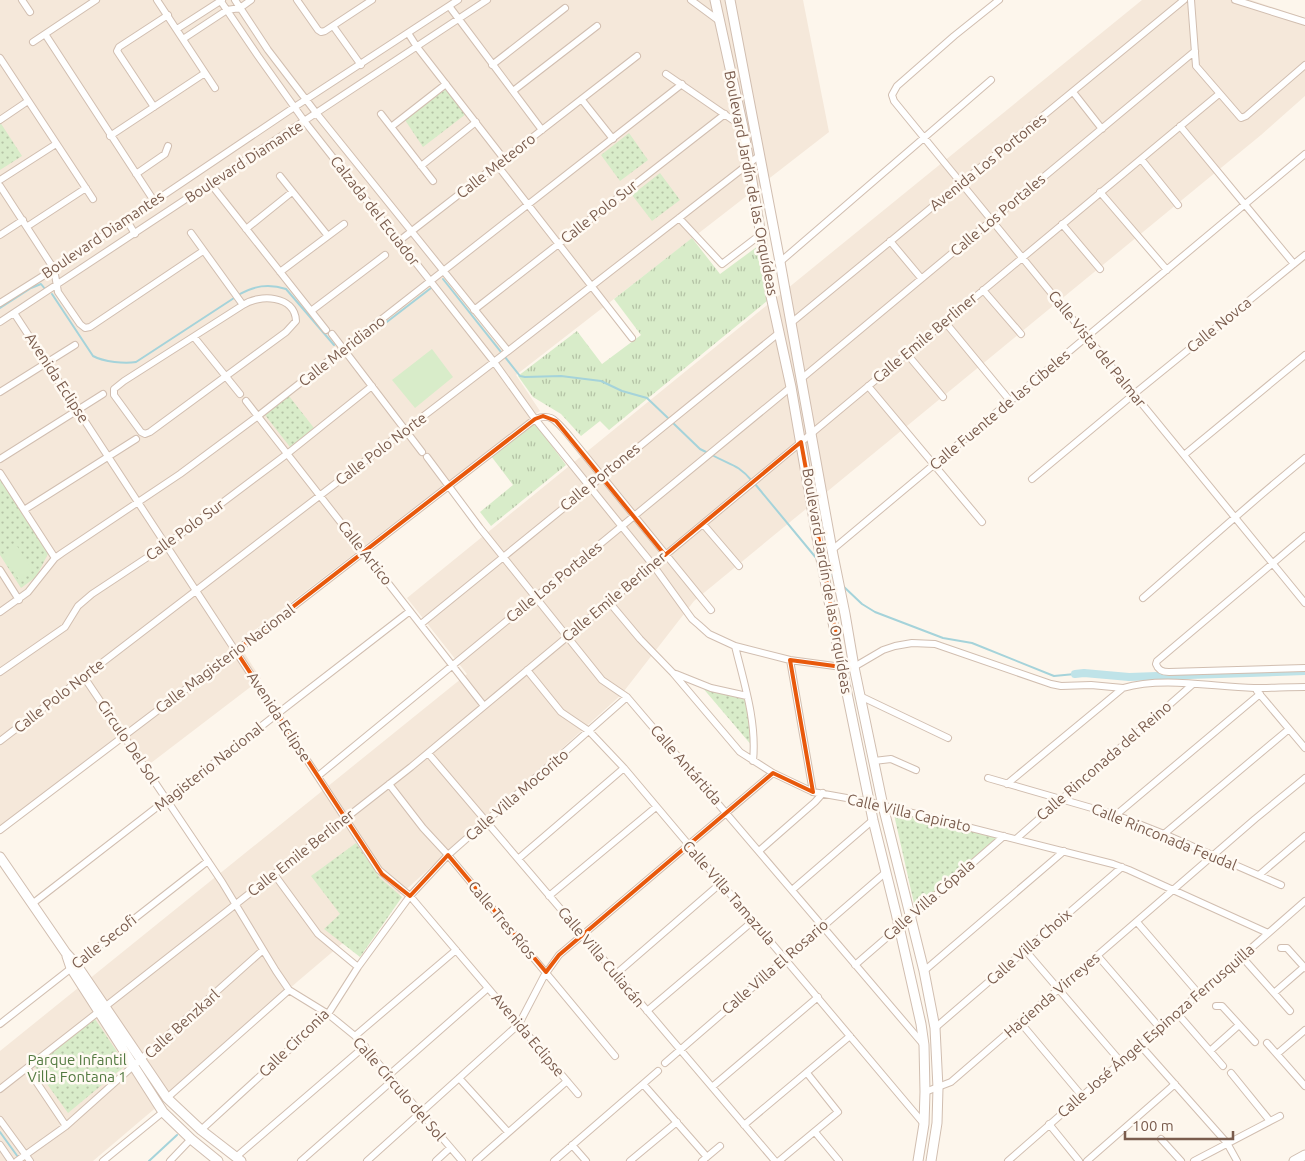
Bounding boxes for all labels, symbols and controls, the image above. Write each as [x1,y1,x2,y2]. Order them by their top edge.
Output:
street label: Boulevard Jardín de las Orquídeas [721,69,782,297]
street label: Avenida Los Portones [926,109,1049,214]
street label: Boulevard Diamante [182,117,306,206]
street label: Calle Meteoro [453,130,538,202]
street label: Calzada del Ecuador [327,152,424,269]
street label: Calle Los Portales [947,170,1049,259]
street label: Calle Polo Sur [557,176,641,247]
street label: Boulevard Diamantes [38,187,167,282]
street label: Calle Vista del Palmar [1045,287,1150,411]
street label: Calle Emile Berliner [869,289,980,386]
street label: Calle Novca [1183,293,1254,356]
street label: Calle Meridiano [295,312,388,390]
street label: Avenida Eclipse [22,330,93,426]
street label: Calle Fuente de las Cibeles [926,346,1073,473]
street label: Calle Polo Norte [332,409,430,488]
street label: Calle Portones [556,439,643,514]
street label: Boulevard Jardín de las Orquídeas [799,467,856,695]
street label: Calle Polo Sur [142,495,227,564]
street label: Calle Artico [335,517,396,588]
street label: Calle Los Portales [502,538,605,625]
street label: Calle Emile Berliner [558,548,669,645]
street label: Calle Magisterio Nacional [152,601,298,716]
street label: Calle Polo Norte [10,655,107,736]
street label: Avenida Eclipse [244,669,315,765]
street label: Circulo Del Sol [94,697,163,787]
street label: Calle Rinconada del Reino [1033,697,1175,824]
street label: Magisterio Nacional [151,719,266,814]
street label: Calle Antártida [647,721,726,808]
street label: Calle Villa Mocorito [462,745,572,844]
street label: Calle Villa Capirato [846,790,973,835]
street label: Calle Rinconada Feudal [1089,800,1239,873]
street label: Calle Emile Berliner [244,805,358,900]
street label: Calle Villa Tamazula [680,837,779,948]
street label: Calle Villa Cópala [880,855,978,944]
street label: Calle Tres Ríos [465,877,540,962]
street label: Calle Villa Culiacán [555,903,648,1010]
street label: Calle Villa Choix [983,905,1075,988]
street label: Calle Secofi [68,911,140,972]
street label: Calle Villa El Rosario [718,916,831,1017]
street label: Calle José Ángel Espinoza Ferrusquilla [1054,940,1258,1121]
street label: Hacienda Virreyes [1001,949,1103,1041]
street label: Calle Benzkarl [141,986,223,1062]
street label: Avenida Eclipse [489,989,568,1080]
street label: Calle Circonia [255,1005,332,1080]
street label: Calle Círculo del Sol [350,1033,449,1144]
park label: Parque Infantil Villa Fontana 1 [27,1051,127,1085]
scale bar [1125,1108,1232,1140]
text: 100 m [1132,1117,1174,1134]

